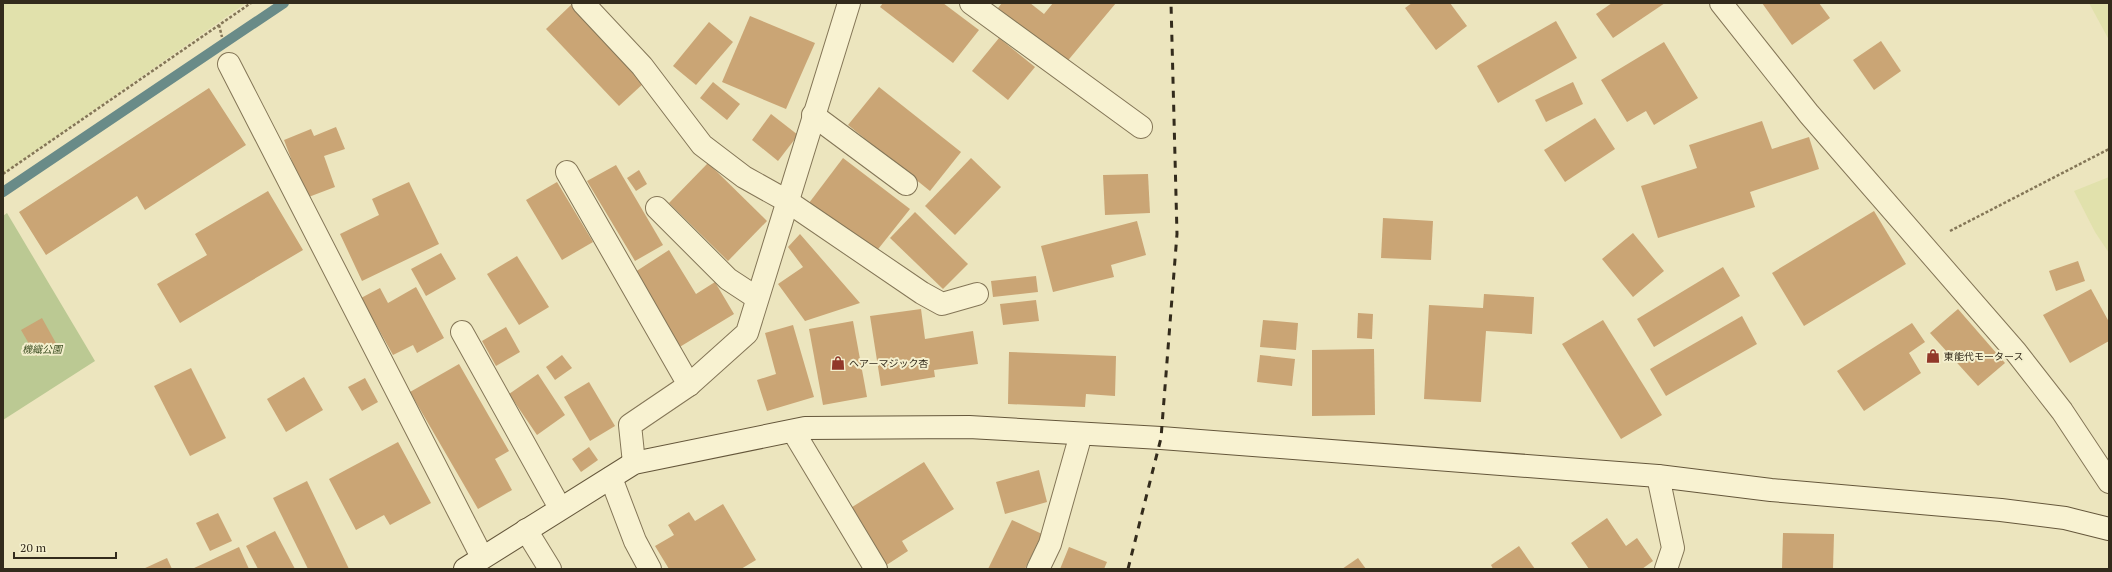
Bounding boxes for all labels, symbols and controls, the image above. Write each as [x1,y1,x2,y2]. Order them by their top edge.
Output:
park label: 機織公園 [22,343,64,356]
shop icon: 東能代モータース [1925,348,1941,364]
place label: 東能代モータース [1944,350,2024,363]
shop icon: ヘアーマジック杏 [830,355,846,371]
place label: ヘアーマジック杏 [849,357,928,370]
scale bar [14,534,116,560]
text: 20 m [20,540,47,555]

